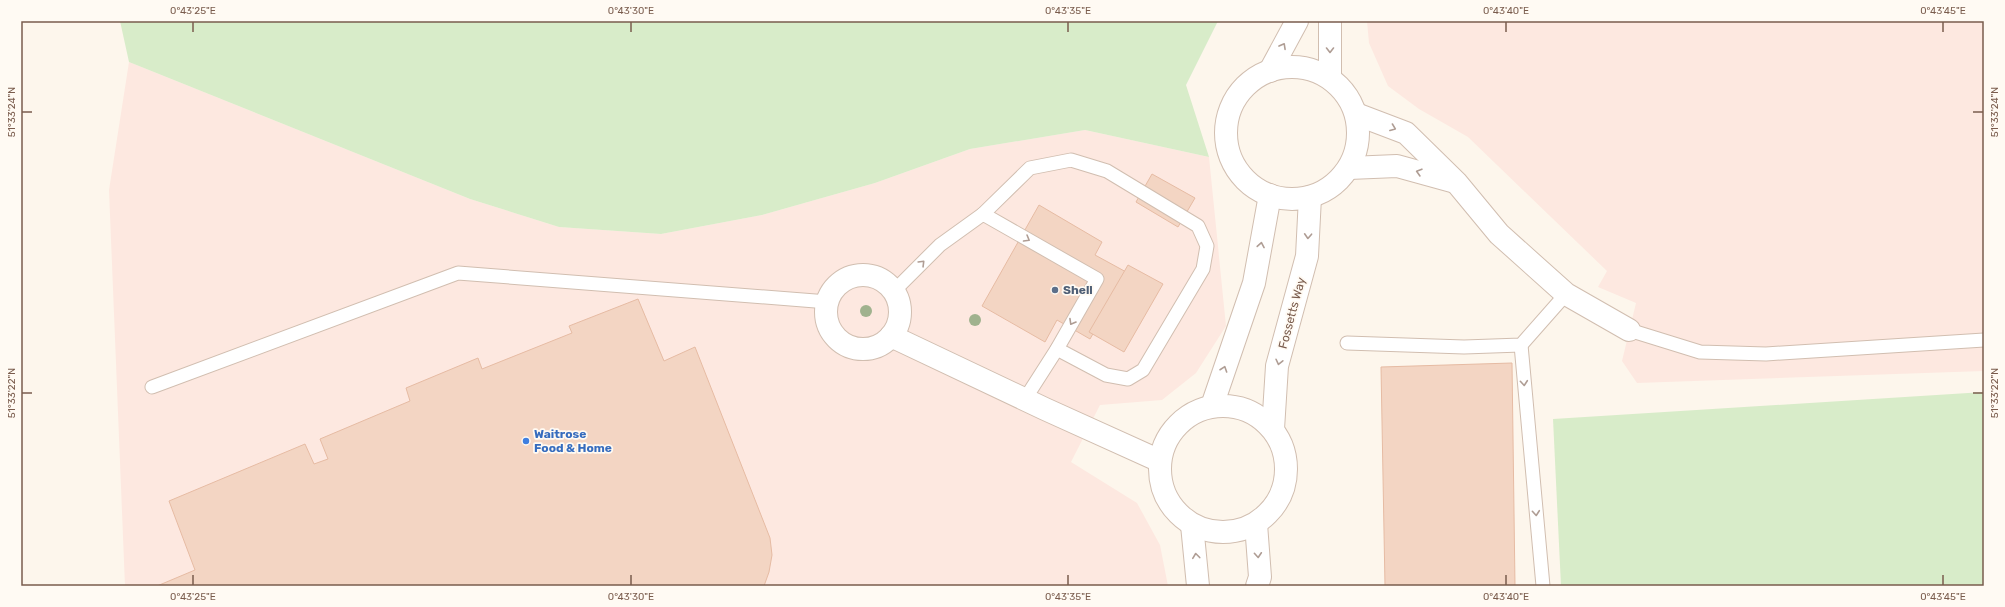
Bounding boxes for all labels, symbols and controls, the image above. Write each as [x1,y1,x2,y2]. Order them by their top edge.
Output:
text: 0°43'25"E [170,5,216,17]
text: 0°43'30"E [608,5,654,17]
text: 0°43'35"E [1045,5,1091,17]
text: 0°43'40"E [1483,5,1529,17]
text: 0°43'45"E [1920,5,1966,17]
one-way arrow [1279,43,1286,50]
one-way arrow [1326,47,1334,53]
text: 51°33'24"N [6,87,18,137]
text: 51°33'24"N [1989,87,2001,137]
one-way arrow [1389,123,1396,131]
one-way arrow [1416,168,1423,177]
one-way arrow [1303,233,1312,239]
one-way arrow [1023,235,1030,242]
one-way arrow [1256,242,1265,248]
one-way arrow [917,260,925,268]
street label: Fossetts Way [1276,275,1308,350]
place label: Shell [1063,283,1093,297]
marker: Shell [1050,285,1060,295]
one-way arrow [1070,318,1077,325]
one-way arrow [1275,359,1283,366]
one-way arrow [1220,366,1228,373]
text: 51°33'22"N [6,368,18,418]
text: 51°33'22"N [1989,368,2001,418]
one-way arrow [1520,380,1529,387]
place label: Waitrose Food & Home [534,427,612,455]
marker: Waitrose Food & Home [521,436,531,446]
one-way arrow [1532,510,1541,516]
one-way arrow [1192,552,1201,559]
one-way arrow [1253,552,1262,558]
text: 0°43'25"E [170,591,216,603]
text: 0°43'30"E [608,591,654,603]
text: 0°43'35"E [1045,591,1091,603]
text: 0°43'40"E [1483,591,1529,603]
text: 0°43'45"E [1920,591,1966,603]

